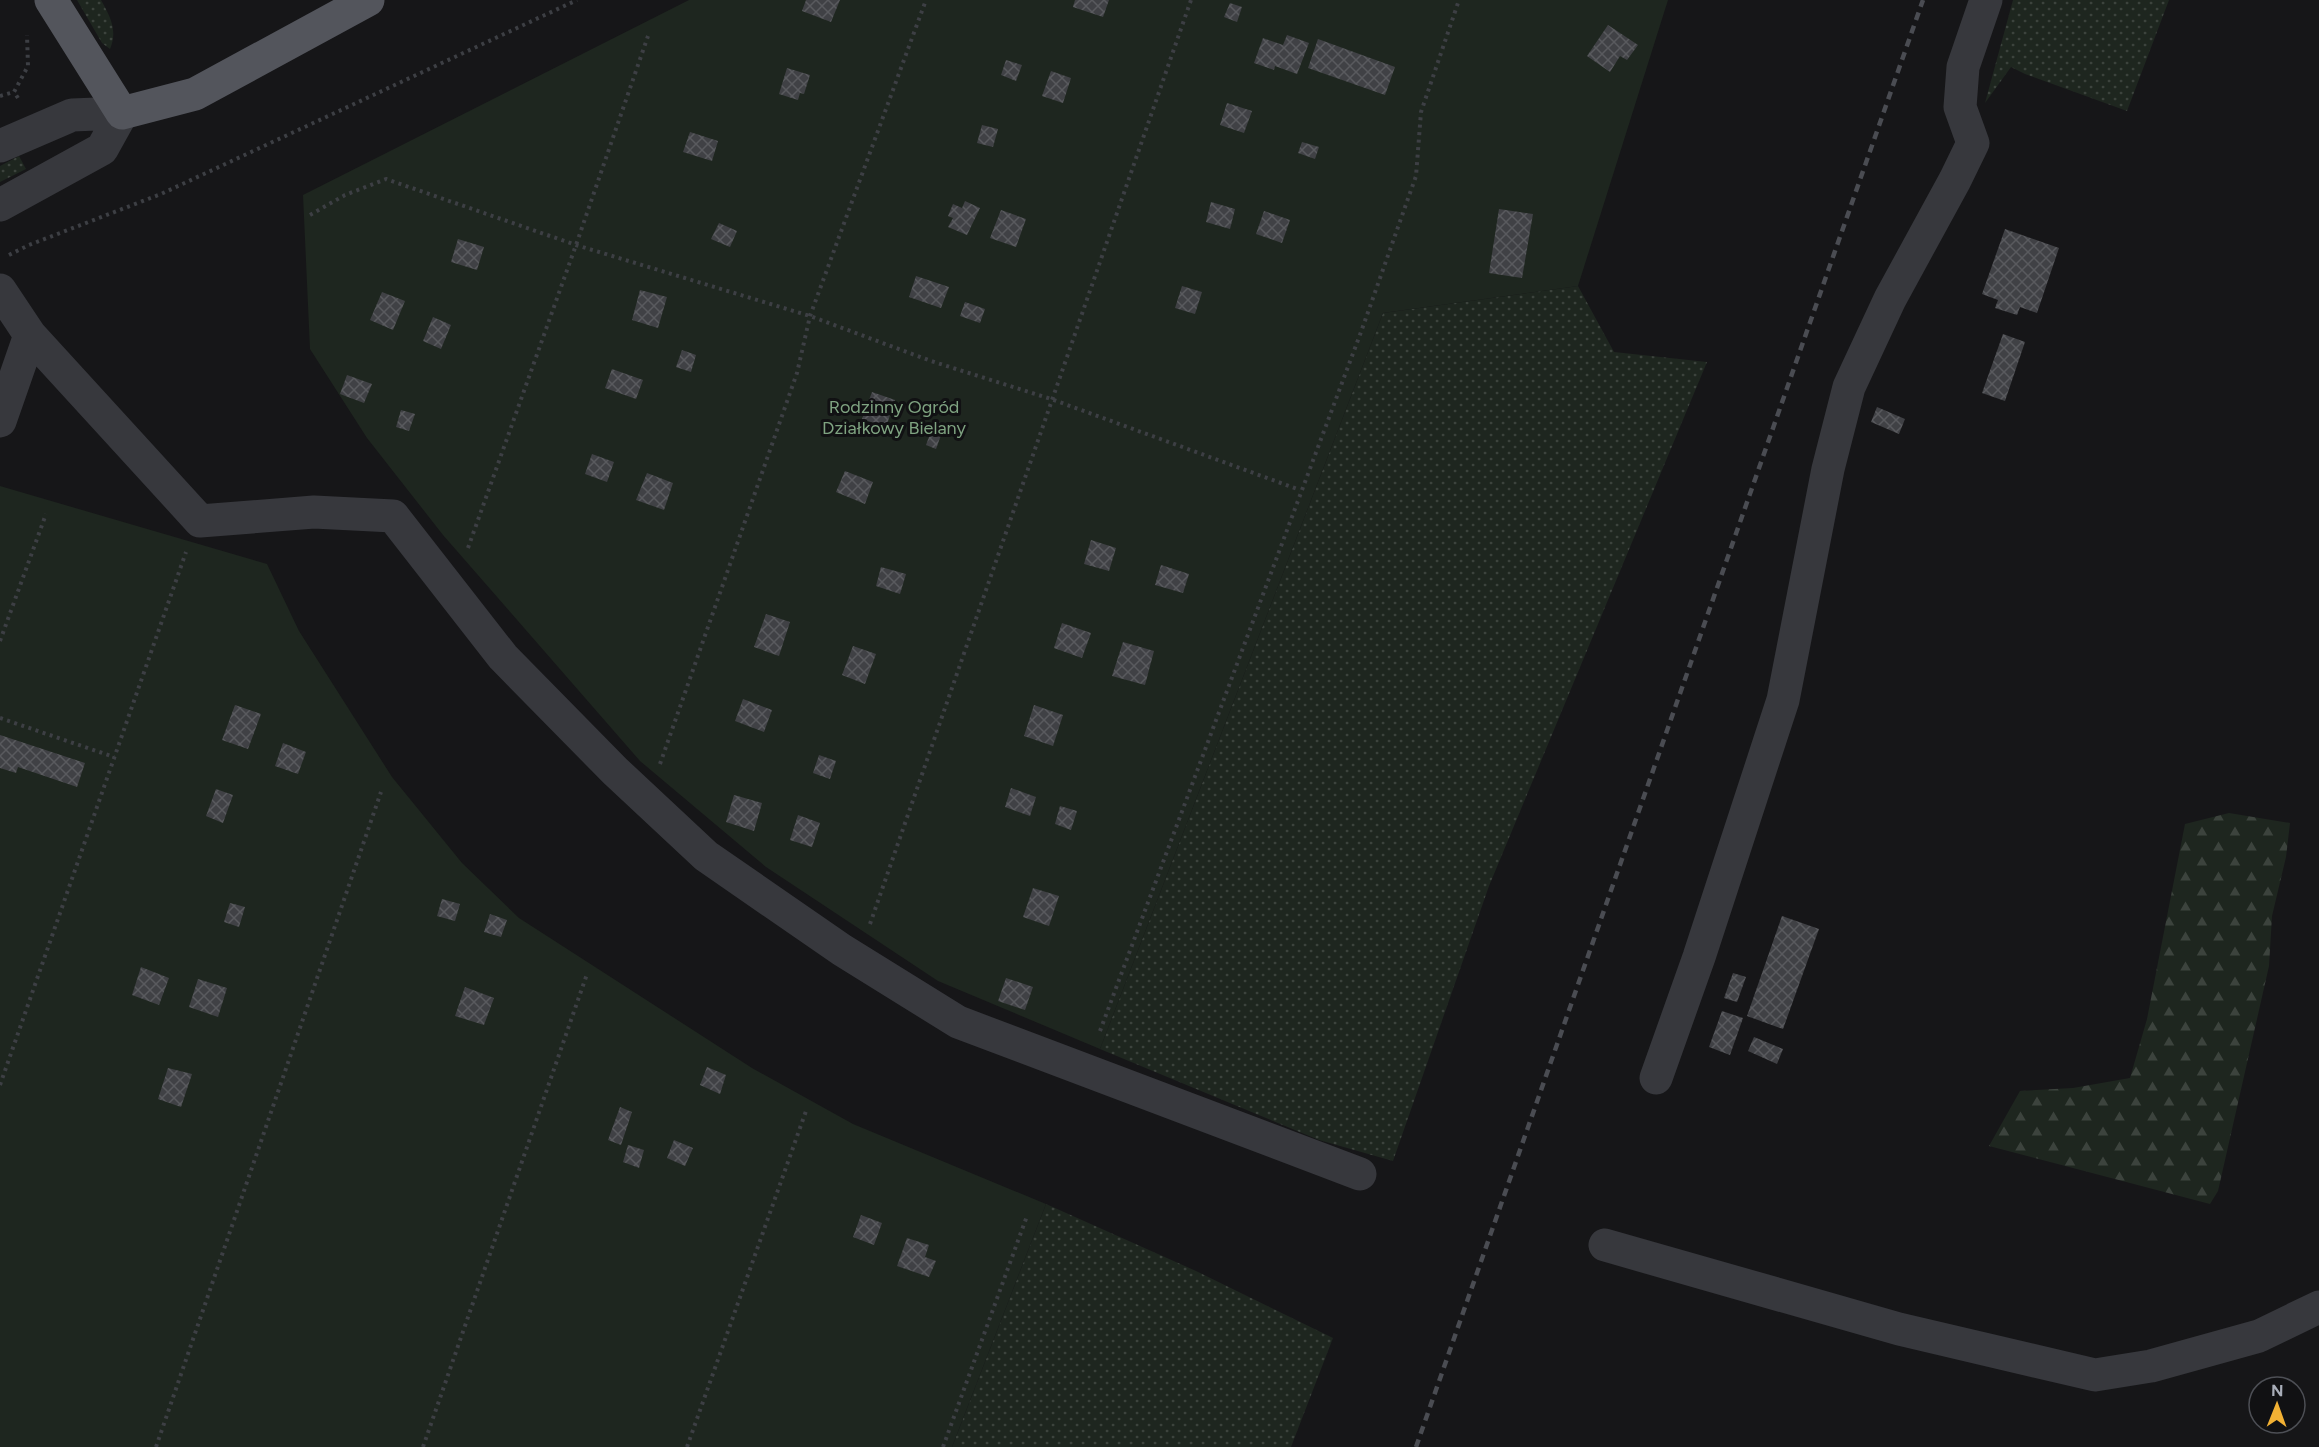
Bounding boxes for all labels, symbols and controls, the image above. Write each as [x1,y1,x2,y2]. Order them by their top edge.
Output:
park label: Rodzinny Ogród Działkowy Bielany [822,396,966,439]
north arrow [2247,1375,2307,1435]
text: N [2271,1381,2284,1400]

